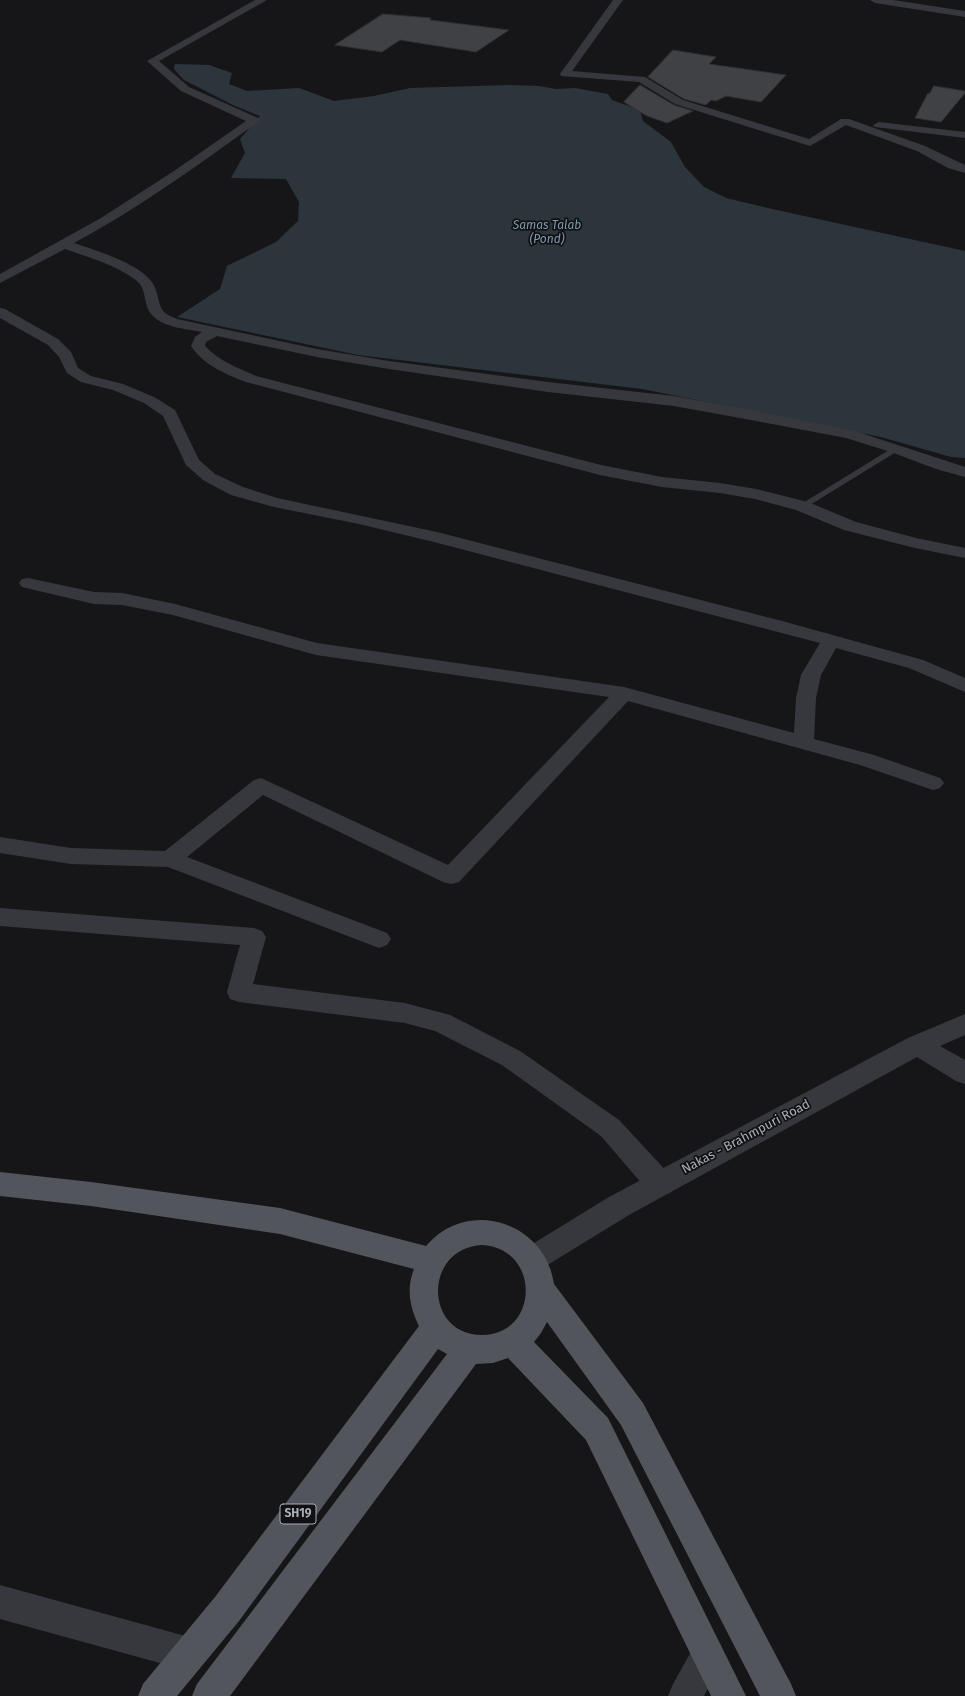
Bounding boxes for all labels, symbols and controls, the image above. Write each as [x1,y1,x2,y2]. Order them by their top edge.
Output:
water label: Samas Talab (Pond) [513,219,581,247]
street label: Nakas - Brahmpuri Road [679,1096,813,1178]
road number: SH19 [280,1504,316,1524]

